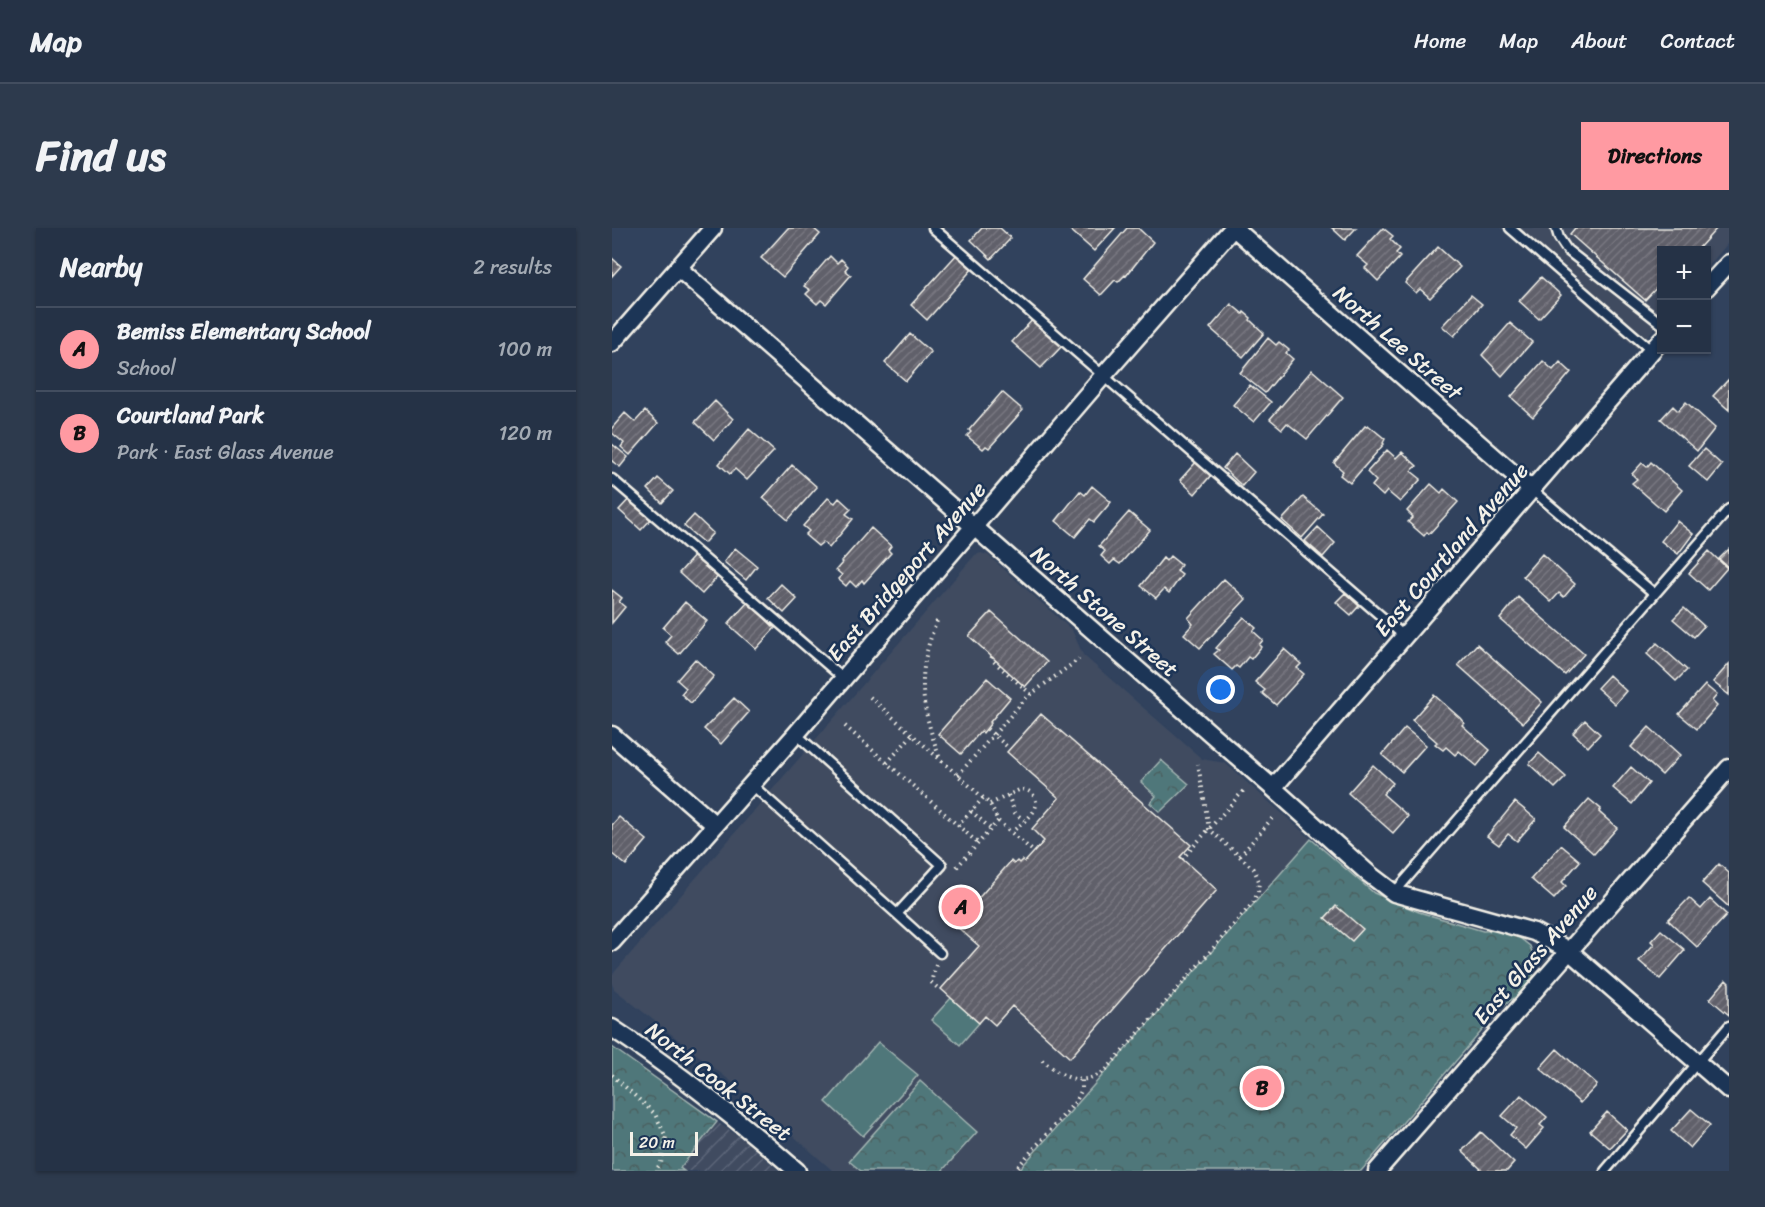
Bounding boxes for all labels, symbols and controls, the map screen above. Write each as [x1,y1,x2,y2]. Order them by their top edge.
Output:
text: Map [30,17,82,66]
text: Home [1414,22,1466,60]
text: Map [1499,22,1538,60]
text: About [1571,22,1628,60]
text: Contact [1661,22,1735,60]
text: Find us [36,119,166,193]
button: Directions [1581,122,1729,190]
text: Nearby [60,244,142,290]
map controls [1657,246,1711,354]
button: + [1657,246,1711,300]
text: 2 results [473,250,552,285]
street label: North Lee Street [1324,275,1472,411]
button: − [1657,300,1711,354]
text: Bemiss Elementary School [117,312,371,351]
text: A [73,332,86,367]
text: 100 m [498,332,552,367]
text: School [117,351,176,386]
text: Courtland Park [117,396,264,435]
text: B [73,416,86,451]
text: 120 m [499,416,552,451]
text: Park · East Glass Avenue [117,435,334,470]
street label: East Courtland Avenue [1364,453,1539,646]
street label: East Bridgeport Avenue [817,472,996,671]
street label: North Stone Street [1021,535,1188,688]
your location [1206,675,1235,704]
street label: East Glass Avenue [1463,875,1608,1034]
pin: A [942,884,980,930]
street label: North Cook Street [637,1011,801,1152]
pin: B [1242,1066,1282,1110]
text: 20 m [639,1128,675,1157]
scale bar [630,1129,698,1156]

